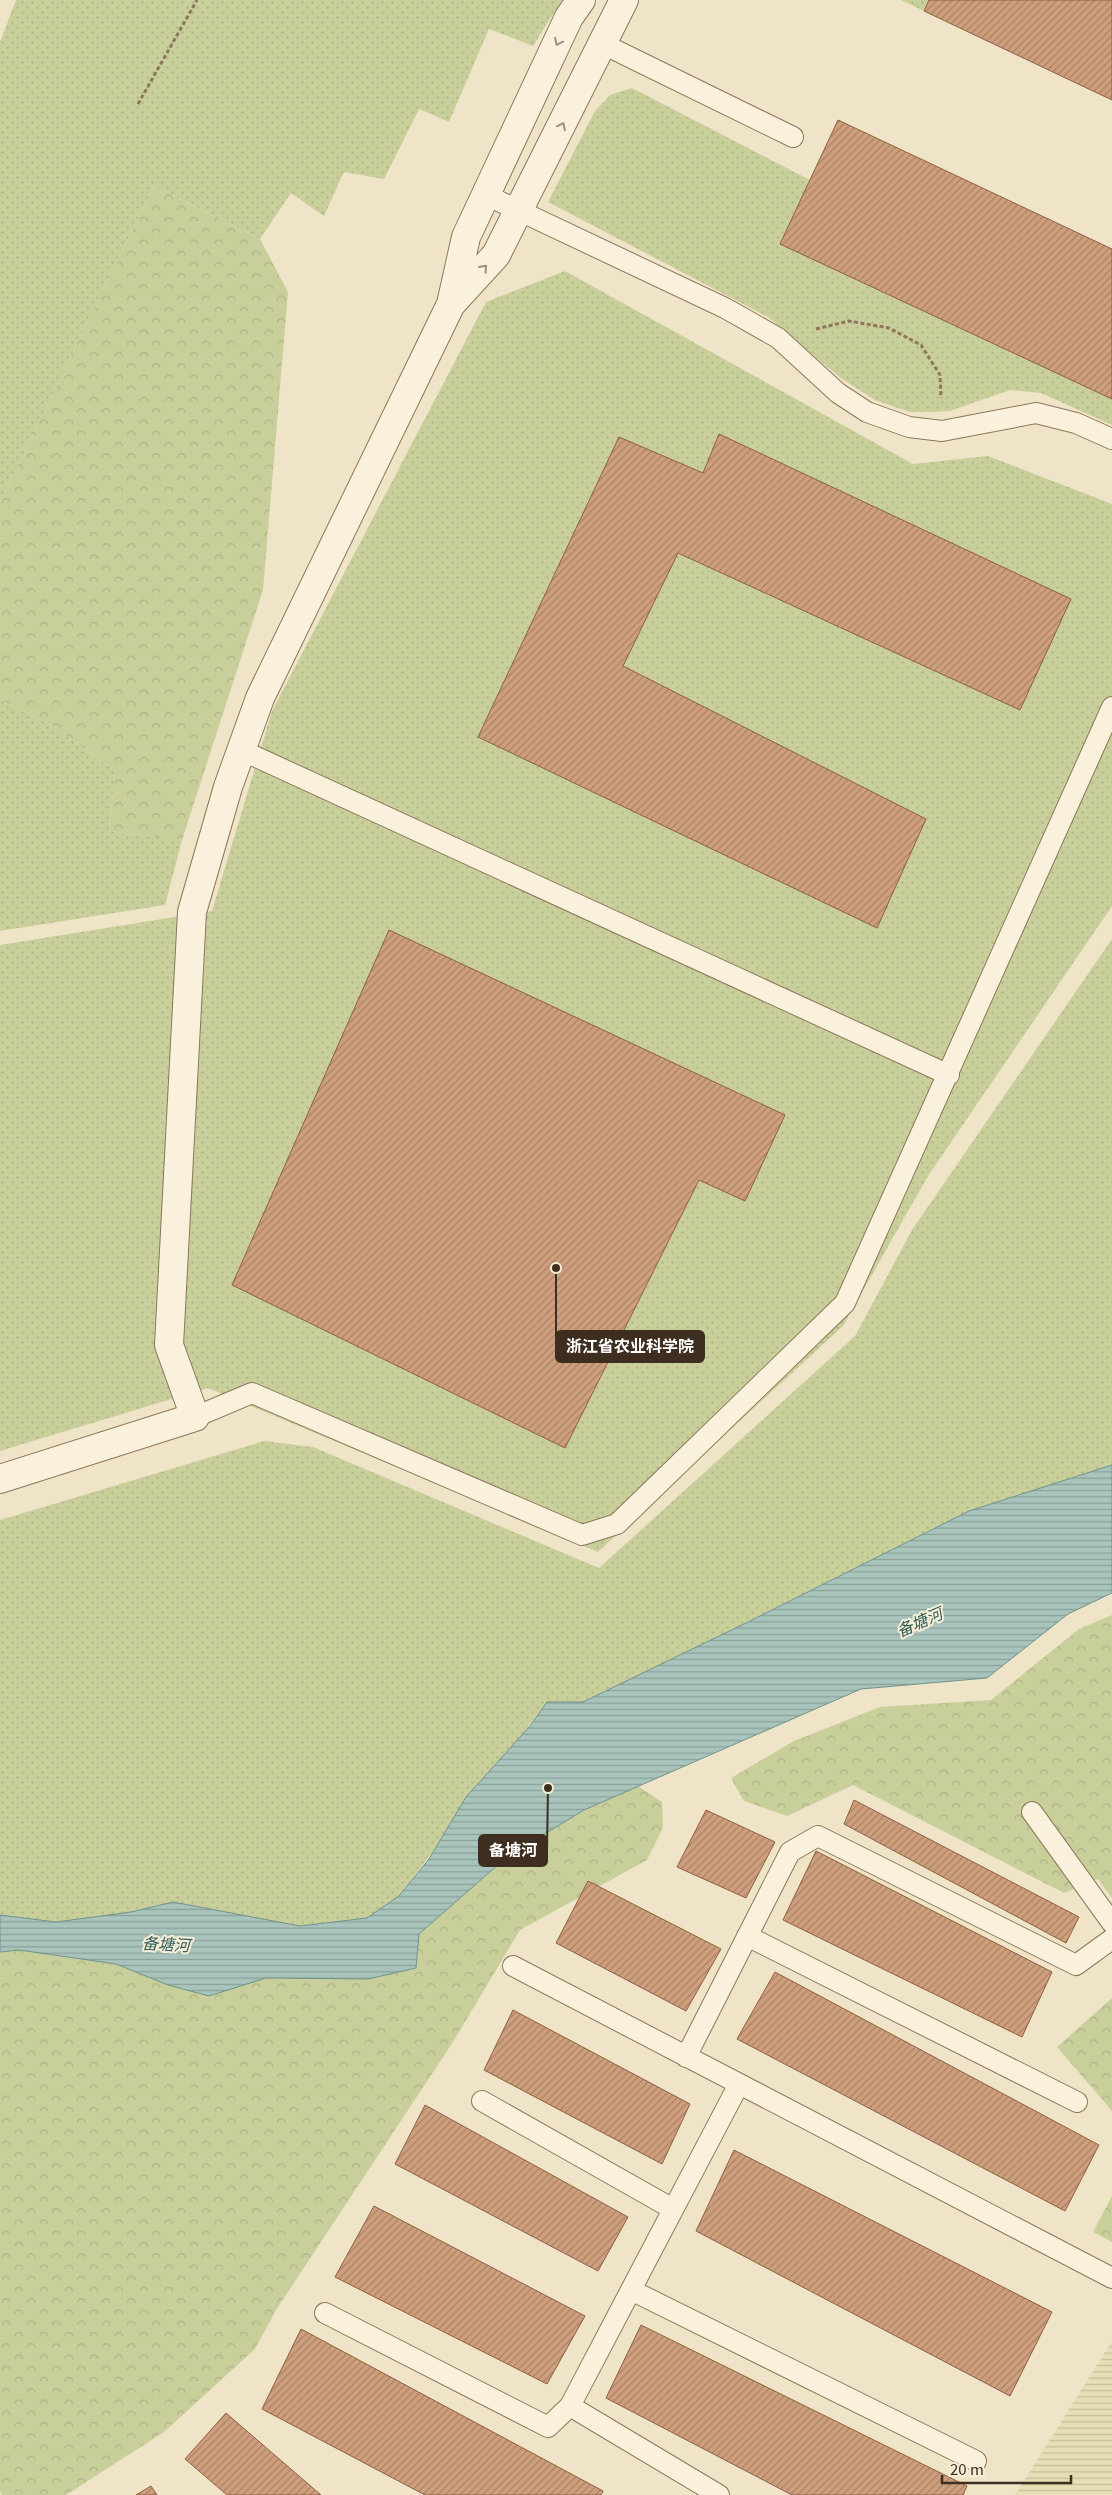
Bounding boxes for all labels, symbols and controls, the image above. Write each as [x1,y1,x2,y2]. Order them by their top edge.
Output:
one-way arrow [553,37,564,46]
one-way arrow [556,122,566,131]
one-way arrow [478,265,487,274]
callout: 浙江省农业科学院 [556,1331,704,1362]
text: 浙江省农业科学院 [566,1333,694,1357]
water label: 备塘河 [892,1599,949,1642]
callout: 备塘河 [479,1835,547,1866]
text: 备塘河 [489,1837,537,1861]
water label: 备塘河 [141,1930,194,1956]
scale bar [942,2452,1071,2484]
text: 20 m [950,2458,984,2479]

